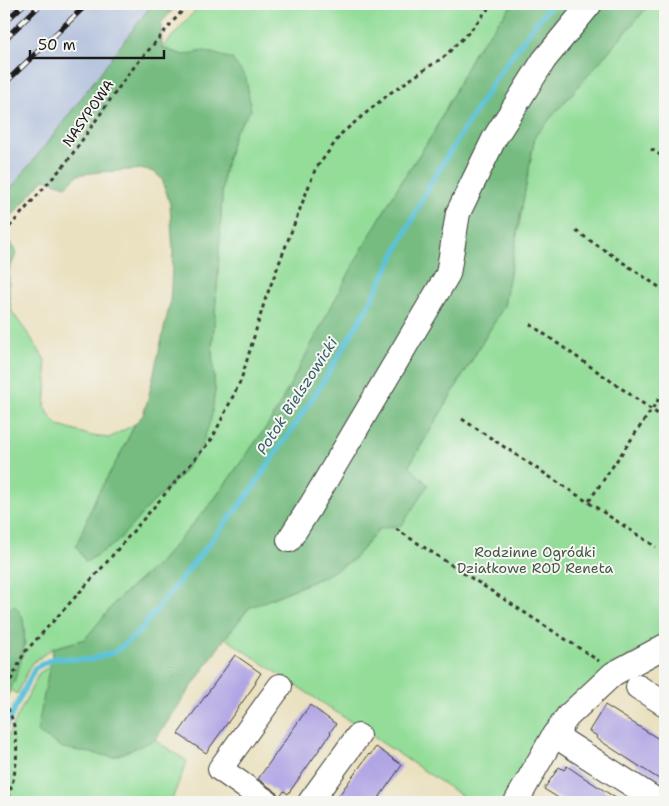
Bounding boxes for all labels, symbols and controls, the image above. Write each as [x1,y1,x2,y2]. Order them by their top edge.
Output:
scale bar [30,28,164,60]
text: 50 m [38,35,76,55]
street label: NASYPOWA [58,76,118,150]
water label: Potok Bielszowicki [252,333,343,458]
park label: Rodzinne Ogródki Działkowe ROD Reneta [457,543,613,577]

